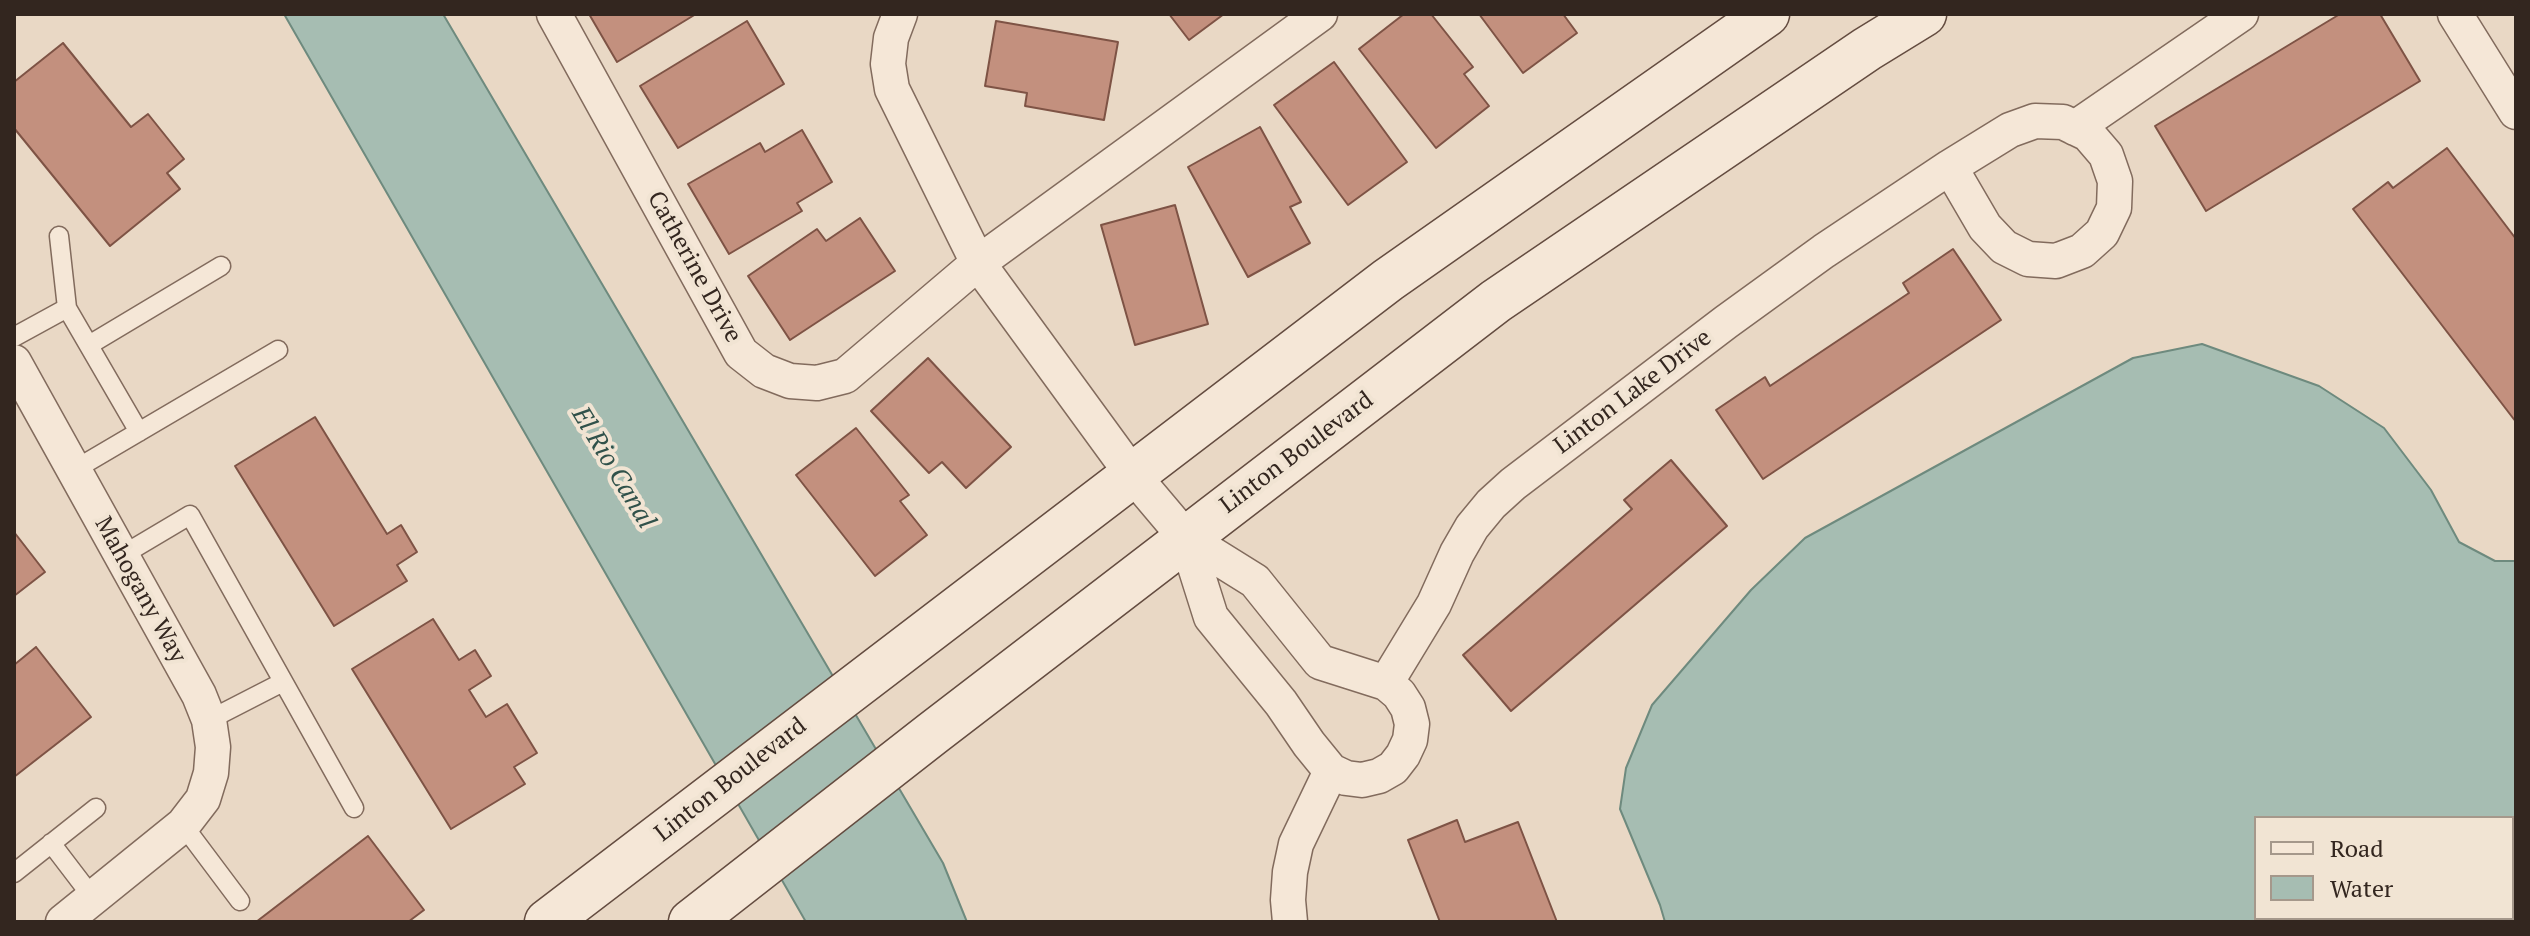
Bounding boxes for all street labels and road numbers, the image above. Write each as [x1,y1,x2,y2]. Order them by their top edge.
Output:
street label: Catherine Drive [641,186,747,348]
street label: Linton Lake Drive [1549,323,1717,461]
street label: Linton Boulevard [1215,386,1379,520]
street label: Mahogany Way [88,512,192,668]
street label: Linton Boulevard [649,712,813,848]

